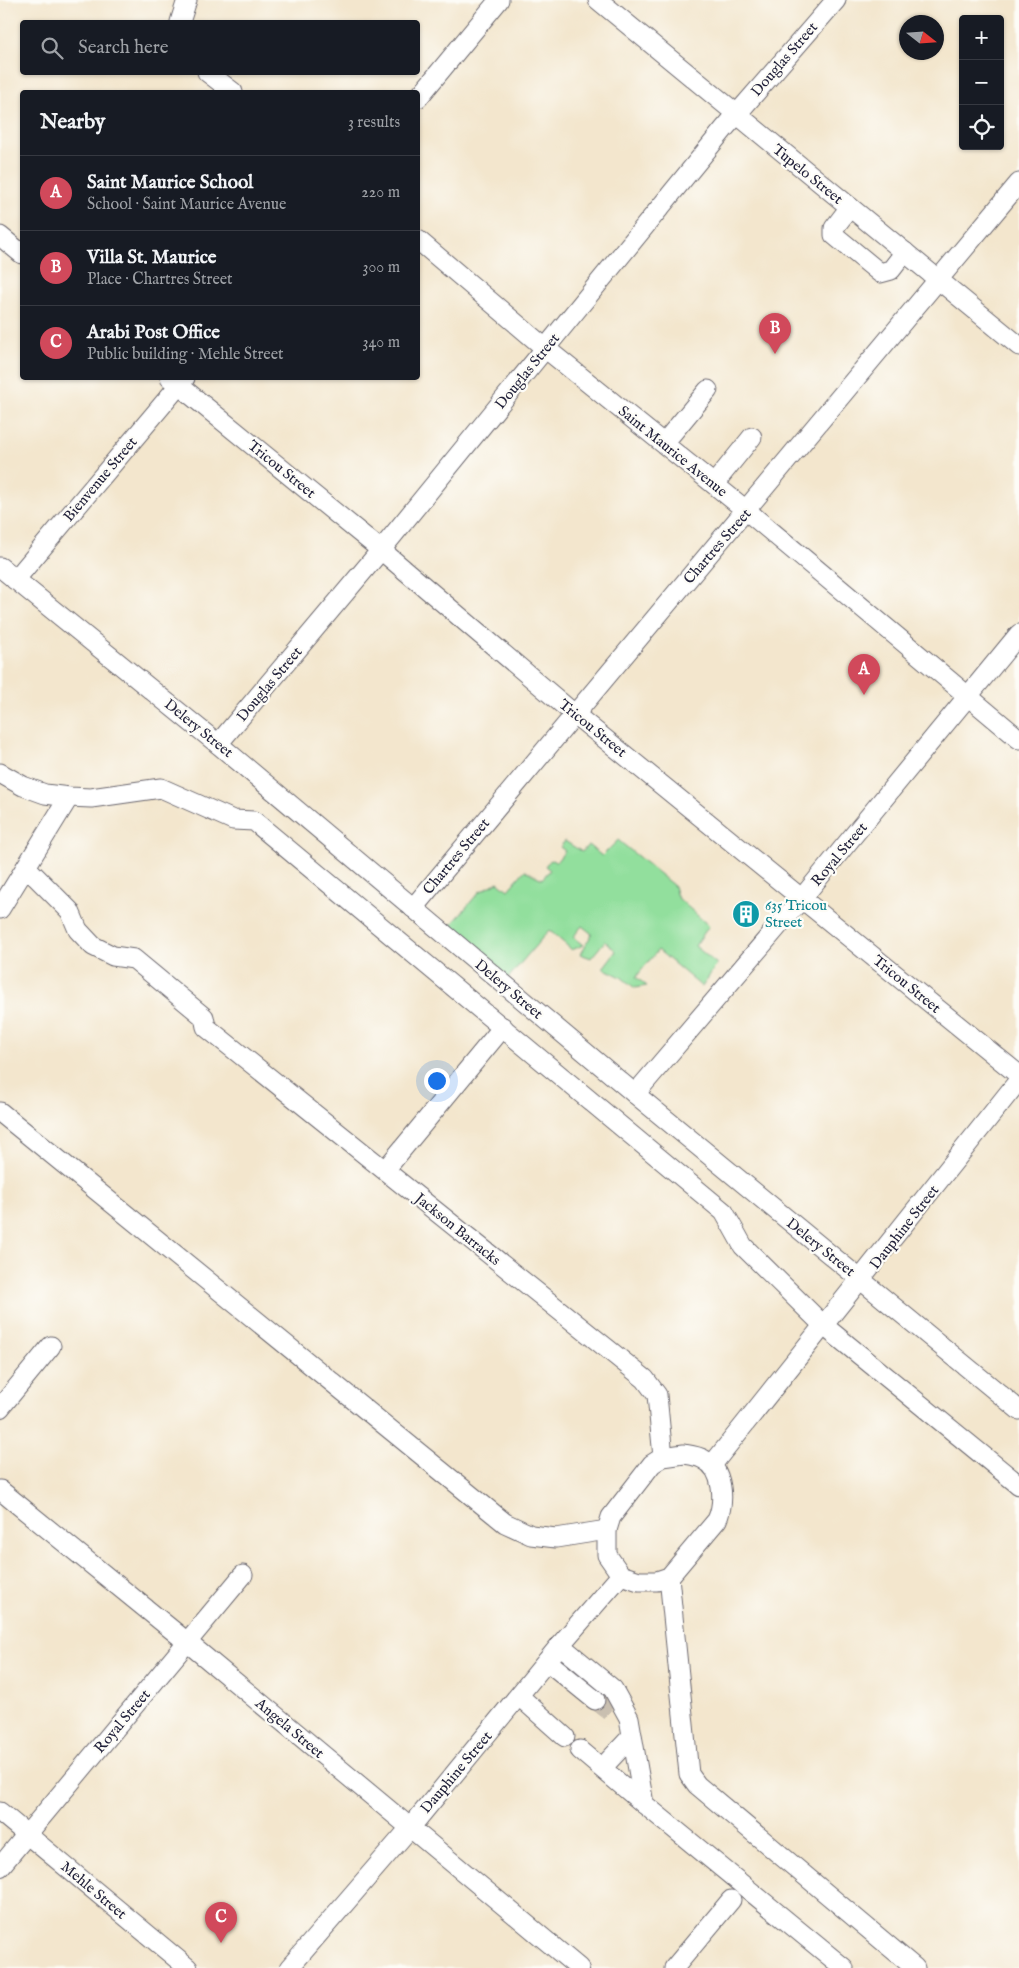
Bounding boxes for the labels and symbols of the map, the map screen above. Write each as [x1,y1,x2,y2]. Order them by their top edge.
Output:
north arrow [899,15,944,60]
street label: Douglas Street [747,18,822,100]
street label: Tupelo Street [769,140,847,209]
pin: B [759,313,791,354]
street label: Douglas Street [491,329,564,413]
street label: Saint Maurice Avenue [614,402,731,501]
street label: Bienvenue Street [59,433,141,526]
street label: Tricou Street [244,436,320,503]
street label: Chartres Street [679,505,755,588]
street label: Douglas Street [232,643,306,726]
pin: A [848,654,880,695]
street label: Delery Street [160,695,237,762]
street label: Tricou Street [555,695,631,762]
street label: Chartres Street [419,814,494,898]
street label: Royal Street [807,818,872,890]
place label: 635 Tricou Street [765,896,827,932]
building icon: 635 Tricou Street [731,899,761,929]
street label: Tricou Street [869,951,945,1018]
street label: Delery Street [471,955,547,1023]
your location [424,1068,450,1094]
street label: Dauphine Street [866,1181,943,1273]
street label: Jackson Barracks [409,1188,504,1270]
street label: Delery Street [782,1214,859,1281]
street label: Royal Street [90,1685,155,1757]
street label: Angela Street [251,1693,328,1763]
street label: Dauphine Street [416,1727,496,1817]
street label: Mehle Street [57,1857,131,1923]
pin: C [205,1902,237,1943]

